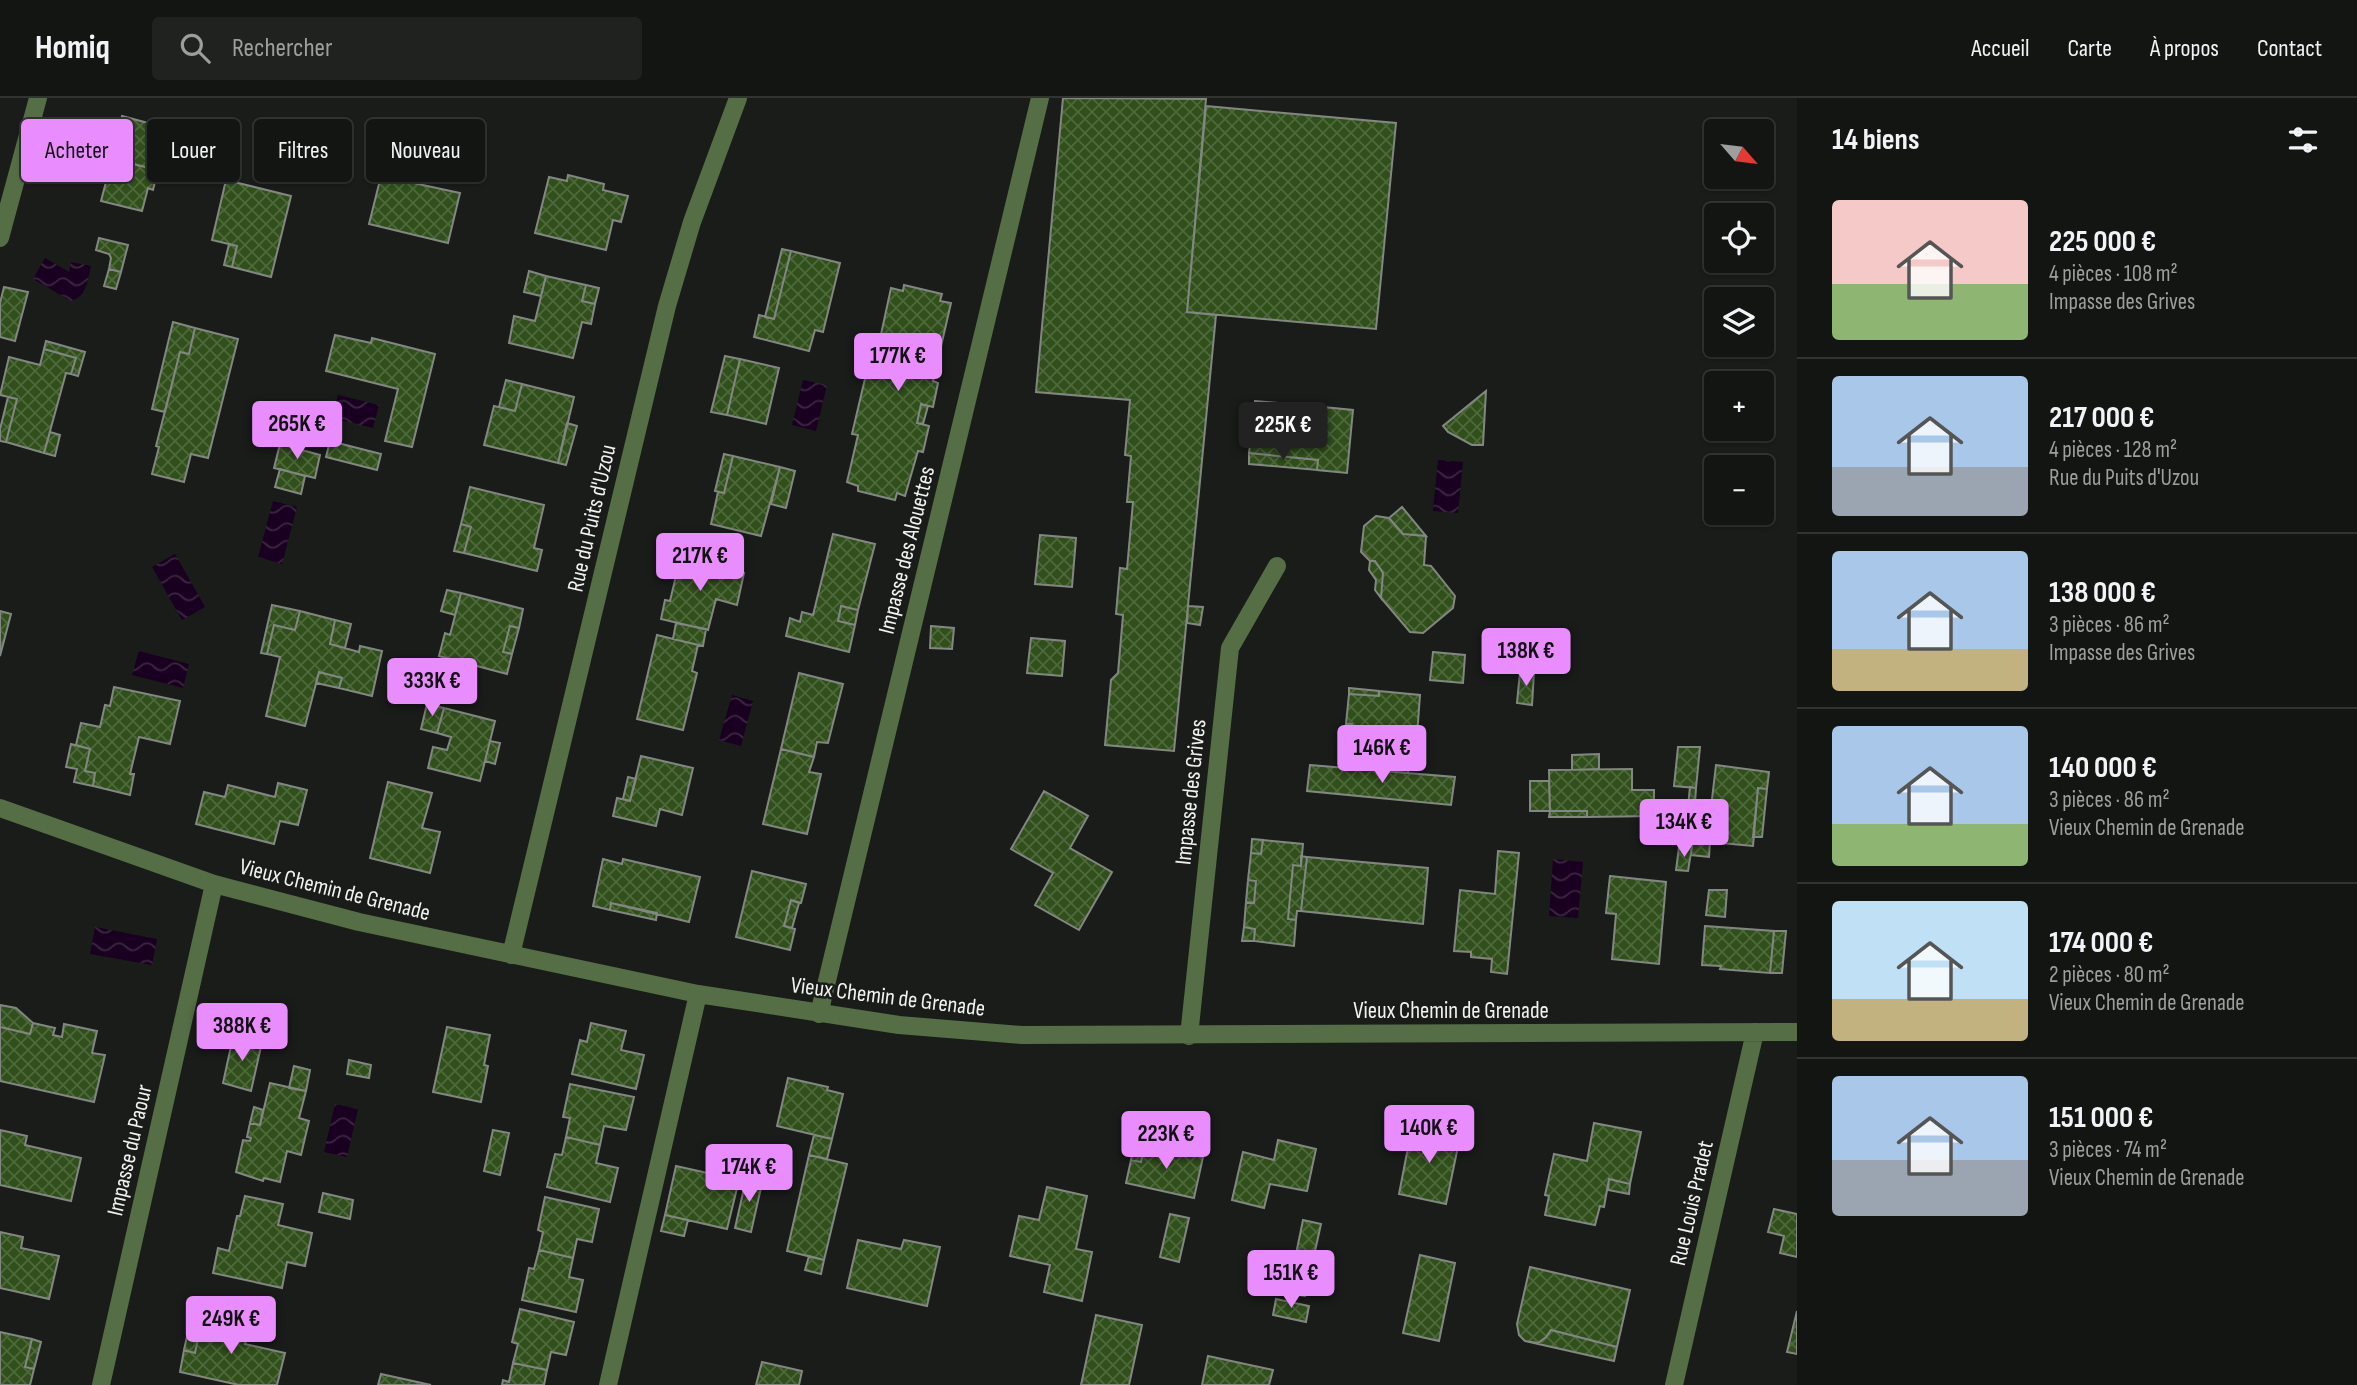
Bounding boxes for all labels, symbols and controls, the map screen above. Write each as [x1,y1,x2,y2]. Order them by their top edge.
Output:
search box [152,17,642,80]
text: Homiq [35,28,110,68]
icon: search [176,29,214,67]
text: Rechercher [232,33,333,64]
text: Accueil [1971,34,2030,63]
text: Carte [2068,34,2112,63]
text: À propos [2150,34,2219,63]
text: Contact [2257,34,2322,63]
chip: Acheter [21,119,133,182]
chip: Louer [147,119,240,182]
chip: Filtres [254,119,352,182]
chip: Nouveau [366,119,485,182]
north arrow [1704,119,1774,189]
map controls [1704,119,1774,525]
icon: filters [2284,121,2322,159]
text: 14 biens [1832,122,1919,158]
button: locate [1704,203,1774,273]
text: 225 000 € [2049,224,2156,260]
icon: home [1888,228,1972,312]
text: 4 pièces · 108 m² [2049,260,2178,288]
button: layers [1704,287,1774,357]
text: Impasse des Grives [2049,288,2195,316]
pin: 177K € [841,334,955,393]
text: 177K € [870,342,926,370]
button: + [1704,371,1774,441]
text: 217 000 € [2049,400,2154,436]
pin: 265K € [240,402,354,461]
pin: 225K € [1226,402,1340,462]
icon: home [1888,404,1972,488]
text: 265K € [268,410,326,438]
text: 225K € [1255,411,1311,439]
text: 4 pièces · 128 m² [2049,436,2177,464]
street label: Rue du Puits d'Uzou [561,442,622,594]
button: − [1704,455,1774,525]
street label: Impasse des Alouettes [873,464,941,637]
text: Rue du Puits d'Uzou [2049,464,2199,492]
pin: 217K € [643,533,757,593]
text: 217K € [672,542,728,570]
text: 138 000 € [2049,575,2156,611]
icon: home [1888,579,1972,663]
text: 3 pièces · 86 m² [2049,611,2170,639]
pin: 138K € [1469,628,1583,688]
text: 138K € [1498,637,1554,665]
text: Impasse des Grives [2049,639,2195,667]
pin: 333K € [375,658,489,718]
text: 333K € [403,667,461,695]
street label: Impasse des Grives [1169,718,1213,866]
pin: 146K € [1325,726,1439,785]
text: 146K € [1353,734,1411,762]
text: 140 000 € [2049,750,2157,786]
icon: home [1888,754,1972,838]
text: 3 pièces · 86 m² [2049,786,2170,814]
pin: 134K € [1627,800,1741,859]
text: 134K € [1656,808,1712,836]
text: Vieux Chemin de Grenade [2049,814,2245,842]
street label: Vieux Chemin de Grenade [236,853,433,927]
text: 174 000 € [2049,925,2153,961]
icon: home [1888,929,1972,1013]
text: 2 pièces · 80 m² [2049,961,2170,989]
street label: Vieux Chemin de Grenade [789,971,987,1023]
text: Vieux Chemin de Grenade [2049,989,2245,1017]
street label: Vieux Chemin de Grenade [1353,997,1549,1025]
pin: 388K € [185,1004,299,1063]
text: 388K € [213,1012,271,1040]
street label: Impasse du Paour [101,1082,159,1219]
text: 151 000 € [2049,1100,2153,1136]
icon: home [1888,1104,1972,1188]
pin: 140K € [1372,1105,1486,1165]
pin: 223K € [1109,1112,1223,1171]
text: 140K € [1400,1114,1458,1142]
text: 223K € [1137,1120,1195,1148]
text: 3 pièces · 74 m² [2049,1136,2167,1164]
street label: Rue Louis Pradet [1664,1138,1720,1268]
pin: 174K € [692,1144,806,1204]
text: 174K € [722,1153,776,1181]
text: Vieux Chemin de Grenade [2049,1164,2245,1192]
pin: 151K € [1234,1250,1348,1310]
text: 151K € [1263,1259,1319,1287]
pin: 249K € [174,1296,288,1356]
text: 249K € [202,1305,260,1333]

